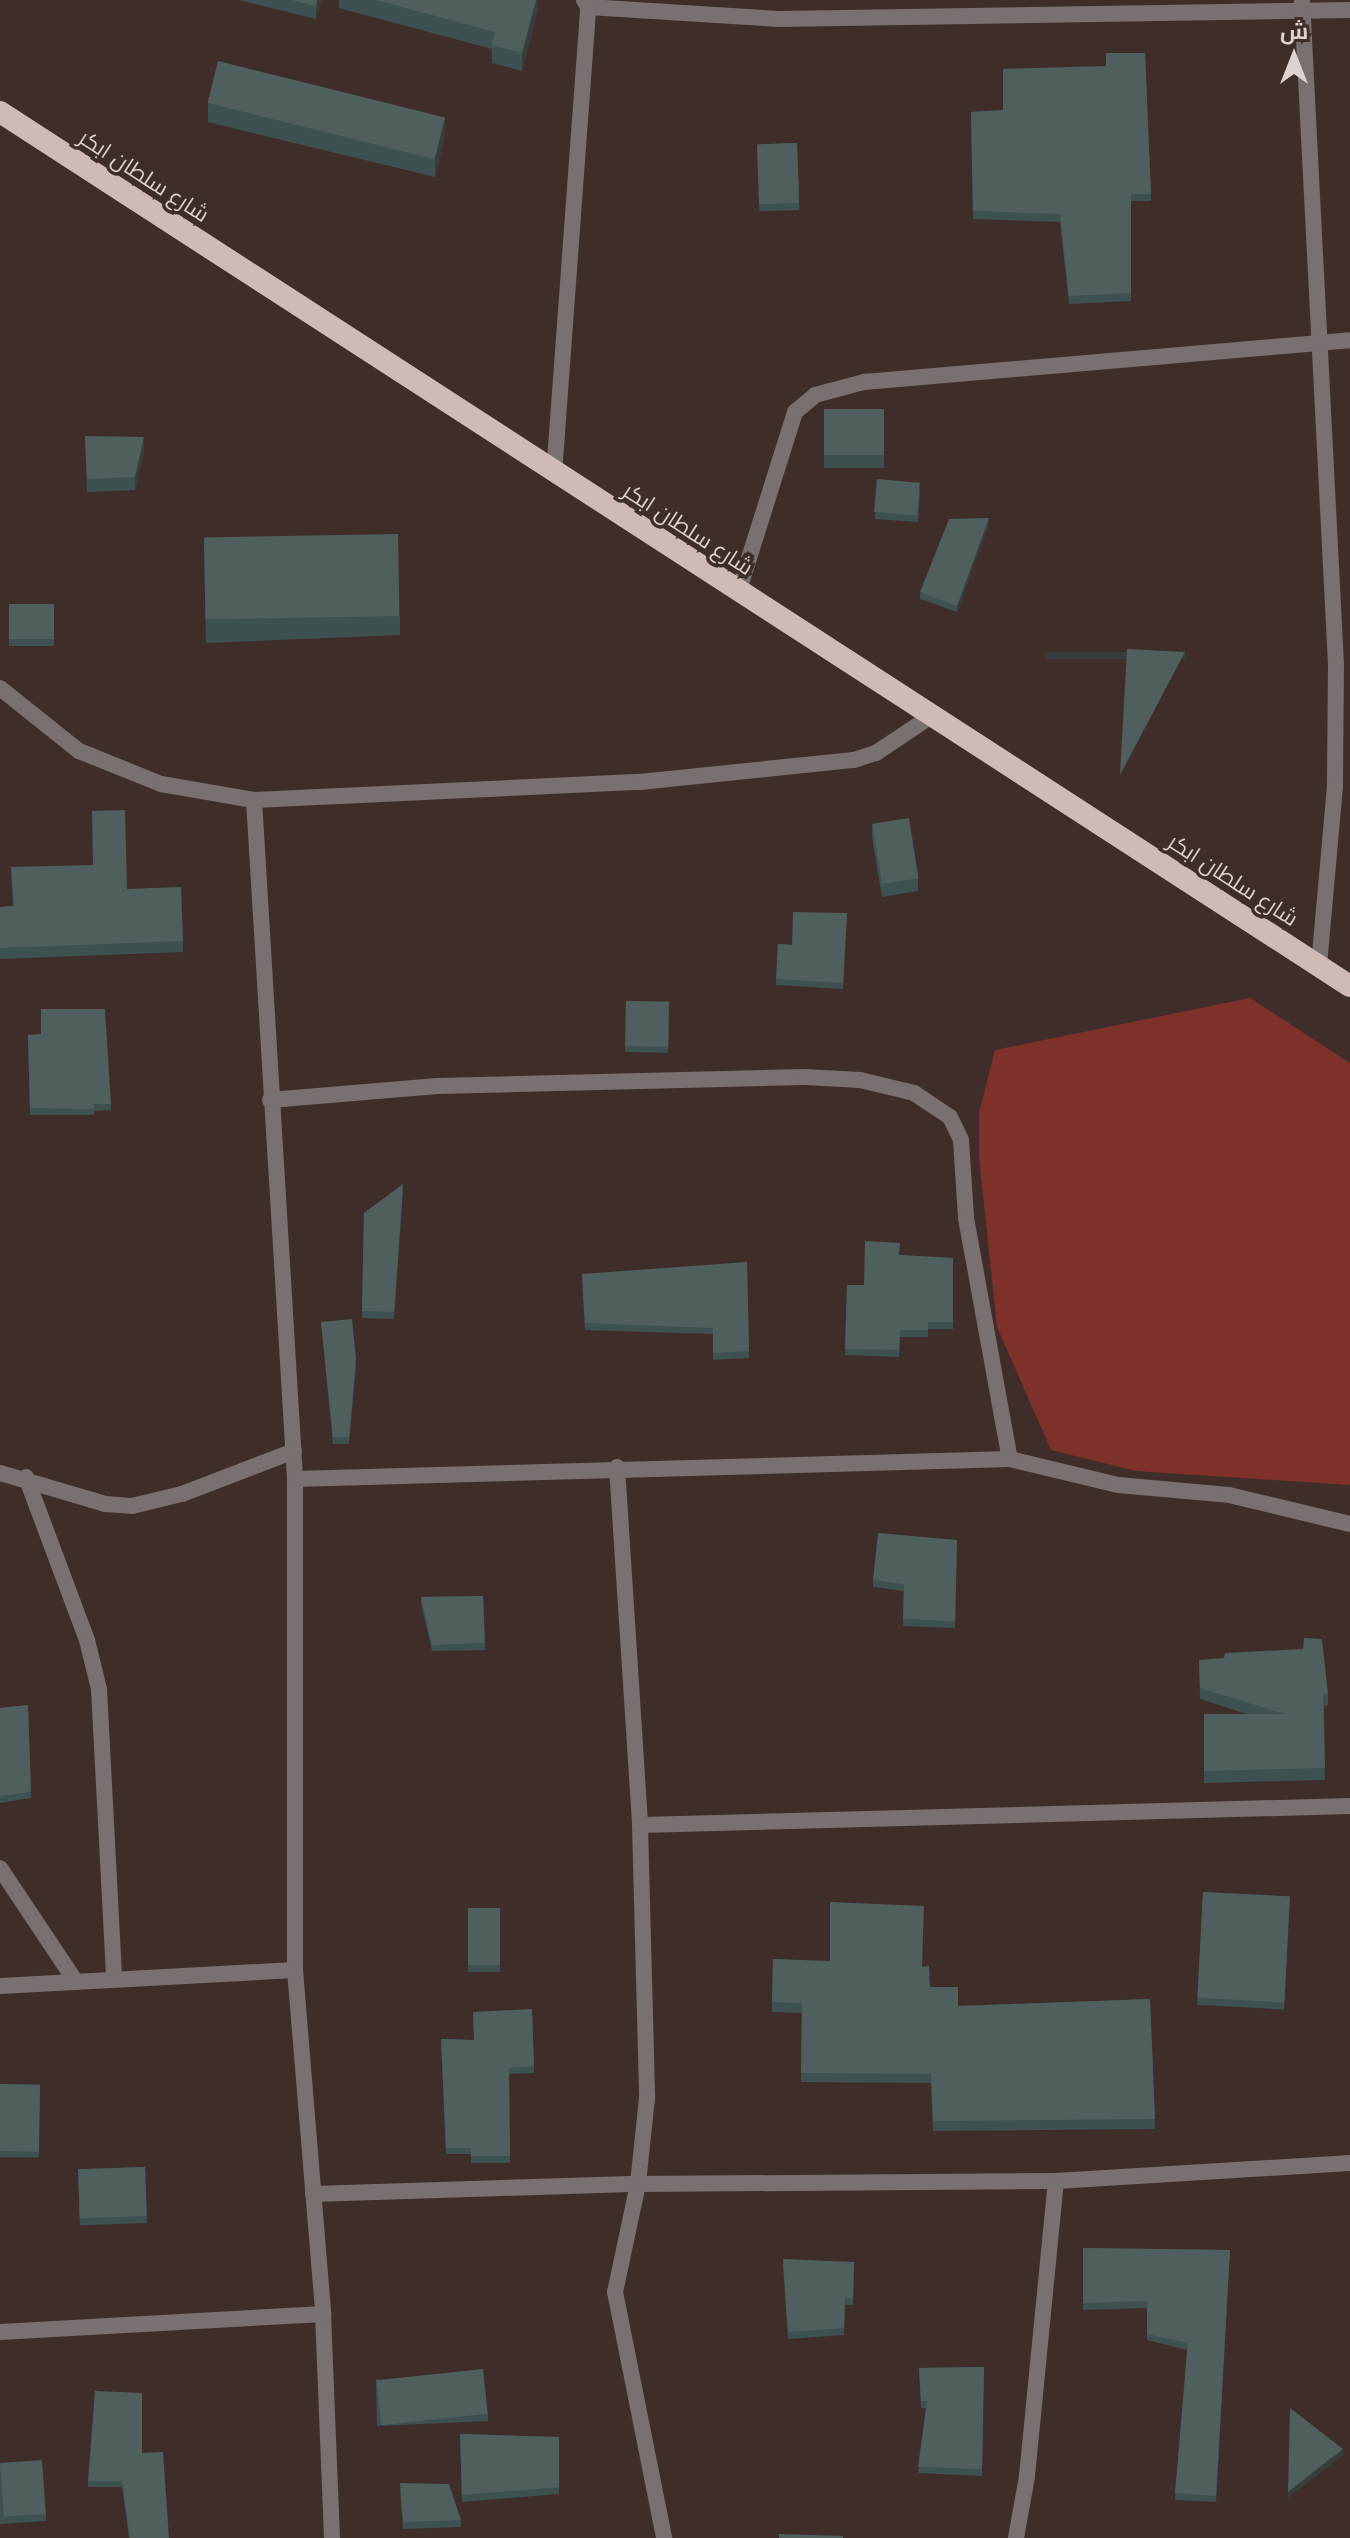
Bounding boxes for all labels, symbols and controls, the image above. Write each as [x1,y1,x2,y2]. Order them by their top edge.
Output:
north arrow [1254,16,1334,96]
text: ش [1280,18,1308,45]
street label: شارع سلطان ابكر [74,124,214,228]
street label: شارع سلطان ابكر [618,477,758,581]
street label: شارع سلطان ابكر [1163,828,1303,932]

